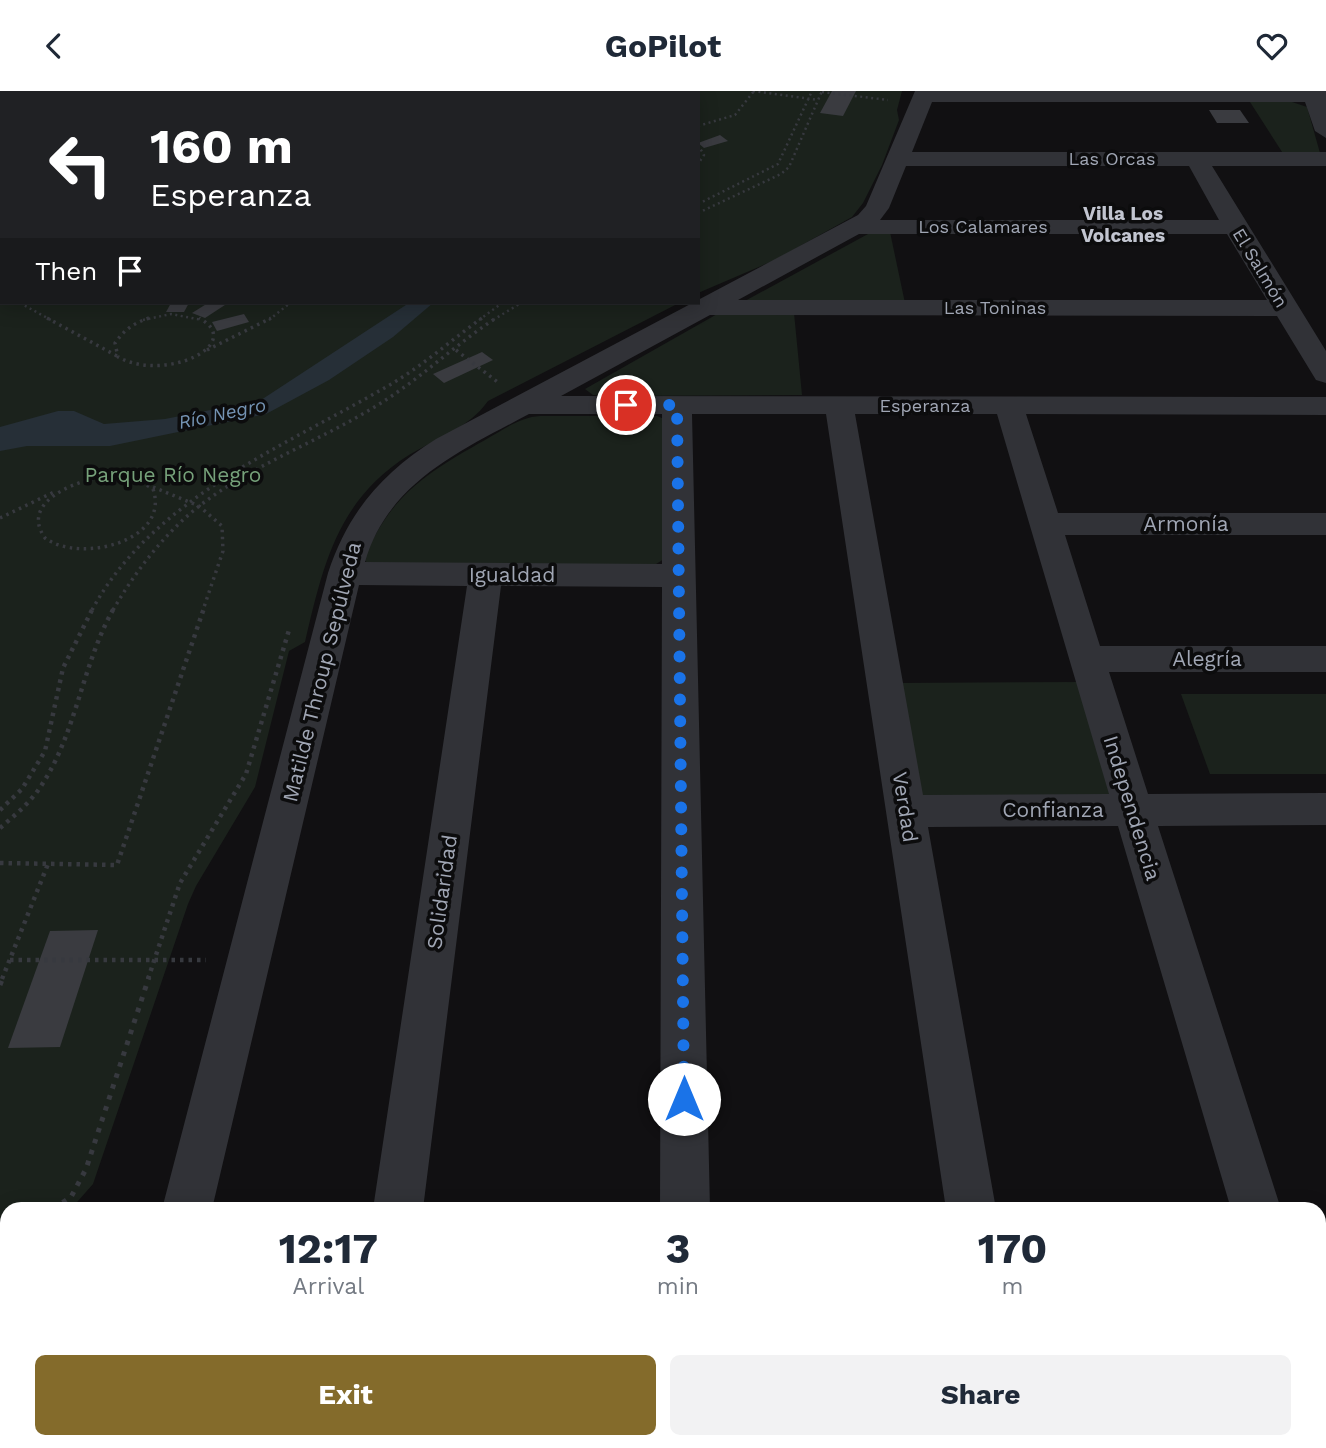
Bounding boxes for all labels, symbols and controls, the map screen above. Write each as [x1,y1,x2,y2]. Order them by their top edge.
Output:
icon: back [35,27,73,65]
text: GoPilot [605,27,721,65]
icon: heart [1253,27,1291,65]
text: 160 m [150,117,293,175]
icon: left [35,119,126,210]
street label: Las Orcas [1069,148,1155,169]
text: Esperanza [150,176,312,214]
district label: Villa Los Volcanes [1081,202,1165,247]
street label: Los Calamares [918,216,1048,237]
street label: El Salmón [1229,224,1292,311]
icon: arrive [111,252,149,290]
text: Then [35,256,97,286]
street label: Las Toninas [944,297,1046,318]
pin [596,375,656,435]
icon: arrive [607,386,645,424]
water label: Río Negro [176,393,268,434]
street label: Esperanza [880,395,970,416]
park label: Parque Río Negro [85,462,261,487]
street label: Armonía [1143,511,1229,536]
street label: Matilde Throup Sepúlveda [277,539,366,805]
street label: Igualdad [469,562,555,587]
street label: Alegría [1172,646,1242,671]
street label: Independencia [1099,732,1166,883]
street label: Verdad [888,770,923,844]
street label: Confianza [1002,797,1104,822]
street label: Solidaridad [421,833,462,951]
position arrow [647,1062,721,1136]
text: 12:17 [279,1224,378,1273]
text: 3 [665,1224,690,1273]
text: 170 [978,1224,1047,1273]
text: Arrival [292,1273,364,1300]
text: min [657,1273,699,1300]
text: m [1002,1273,1023,1300]
button: Exit [35,1355,656,1435]
button: Share [670,1355,1291,1435]

